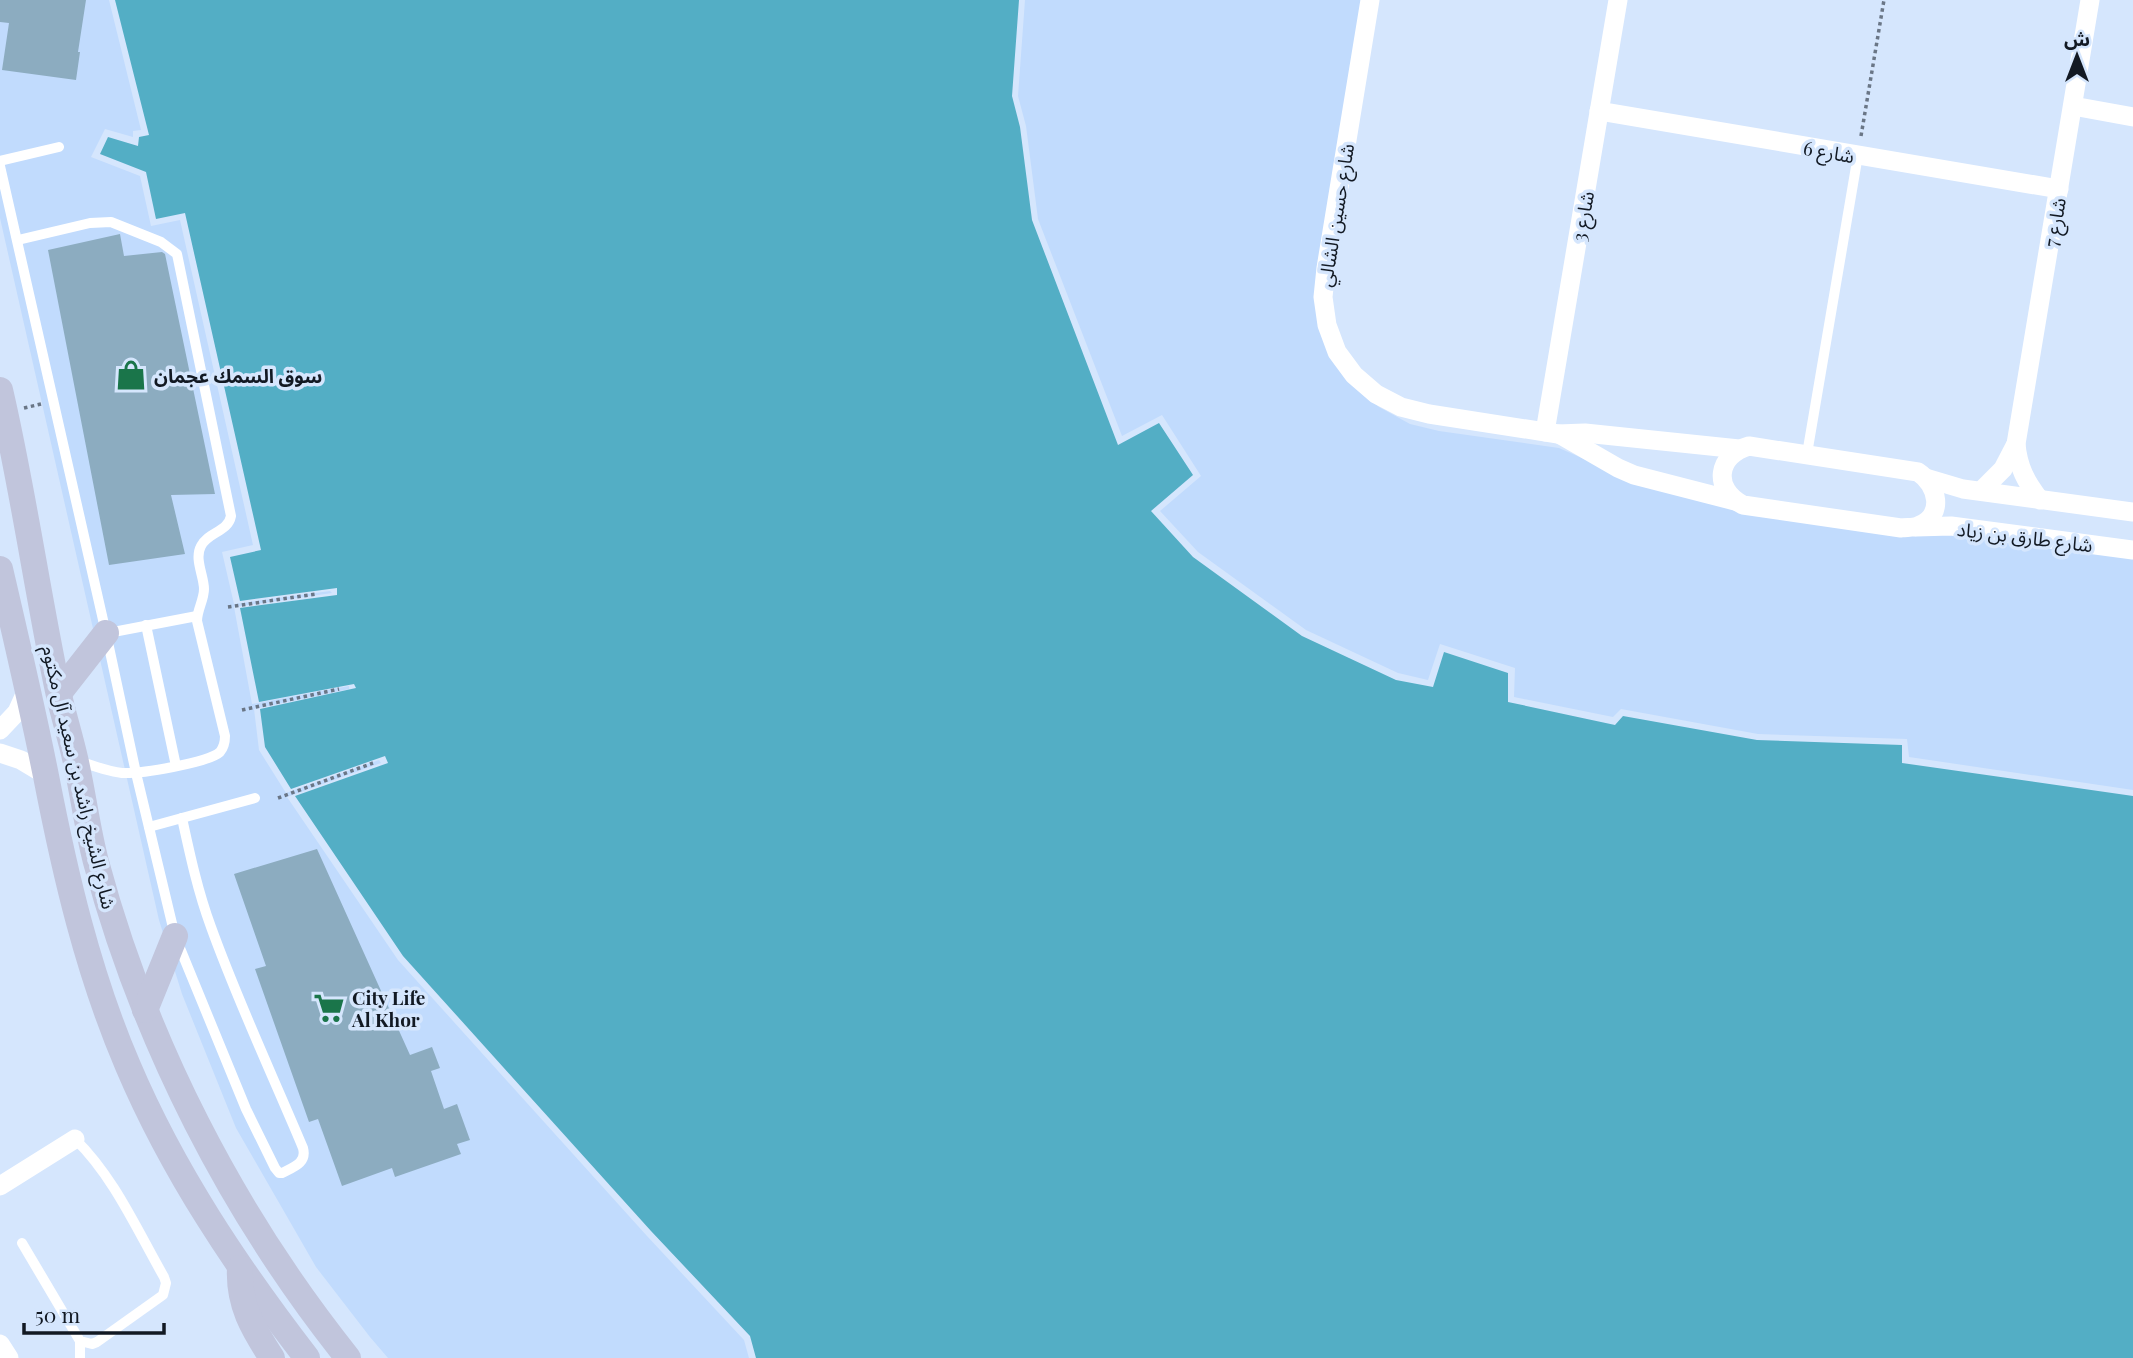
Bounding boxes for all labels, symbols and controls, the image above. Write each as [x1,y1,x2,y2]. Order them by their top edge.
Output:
north arrow [2042,21,2112,91]
text: ش [2064,25,2090,51]
street label: شارع 6 [1801,134,1857,170]
street label: شارع حسين الشالي [1311,141,1363,289]
street label: شارع 3 [1565,189,1601,243]
street label: شارع 7 [2037,195,2073,249]
shop icon: سوق السمك عجمان [114,358,148,392]
place label: سوق السمك عجمان [154,362,322,388]
street label: شارع طارق بن زياد [1955,515,2094,559]
street label: شارع الشيخ راشد بن سعيد آل مكتوم [34,643,123,912]
place label: City Life Al Khor [351,984,425,1032]
supermarket icon: City Life Al Khor [312,991,346,1025]
scale bar [24,1292,164,1336]
text: 50 m [35,1300,81,1328]

